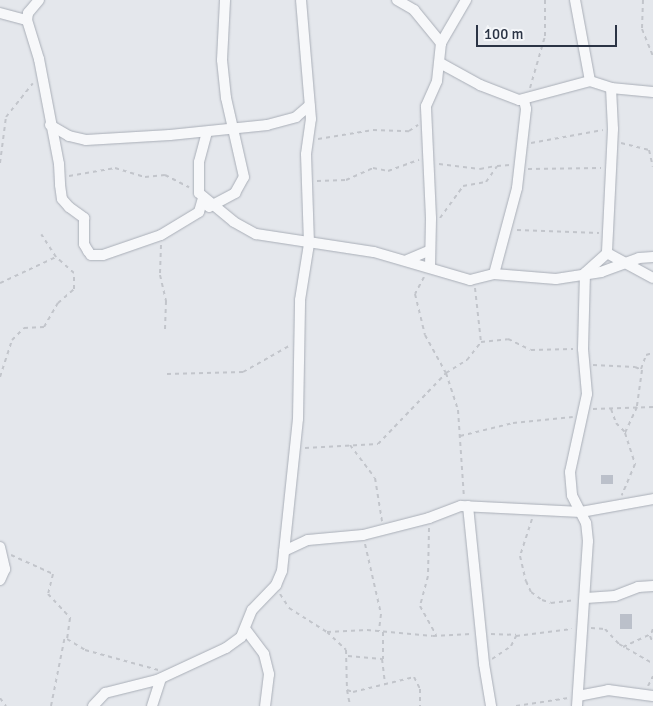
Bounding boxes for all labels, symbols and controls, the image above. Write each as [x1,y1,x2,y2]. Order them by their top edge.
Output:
scale bar [478,15,619,47]
text: 100 m [484,25,524,43]

